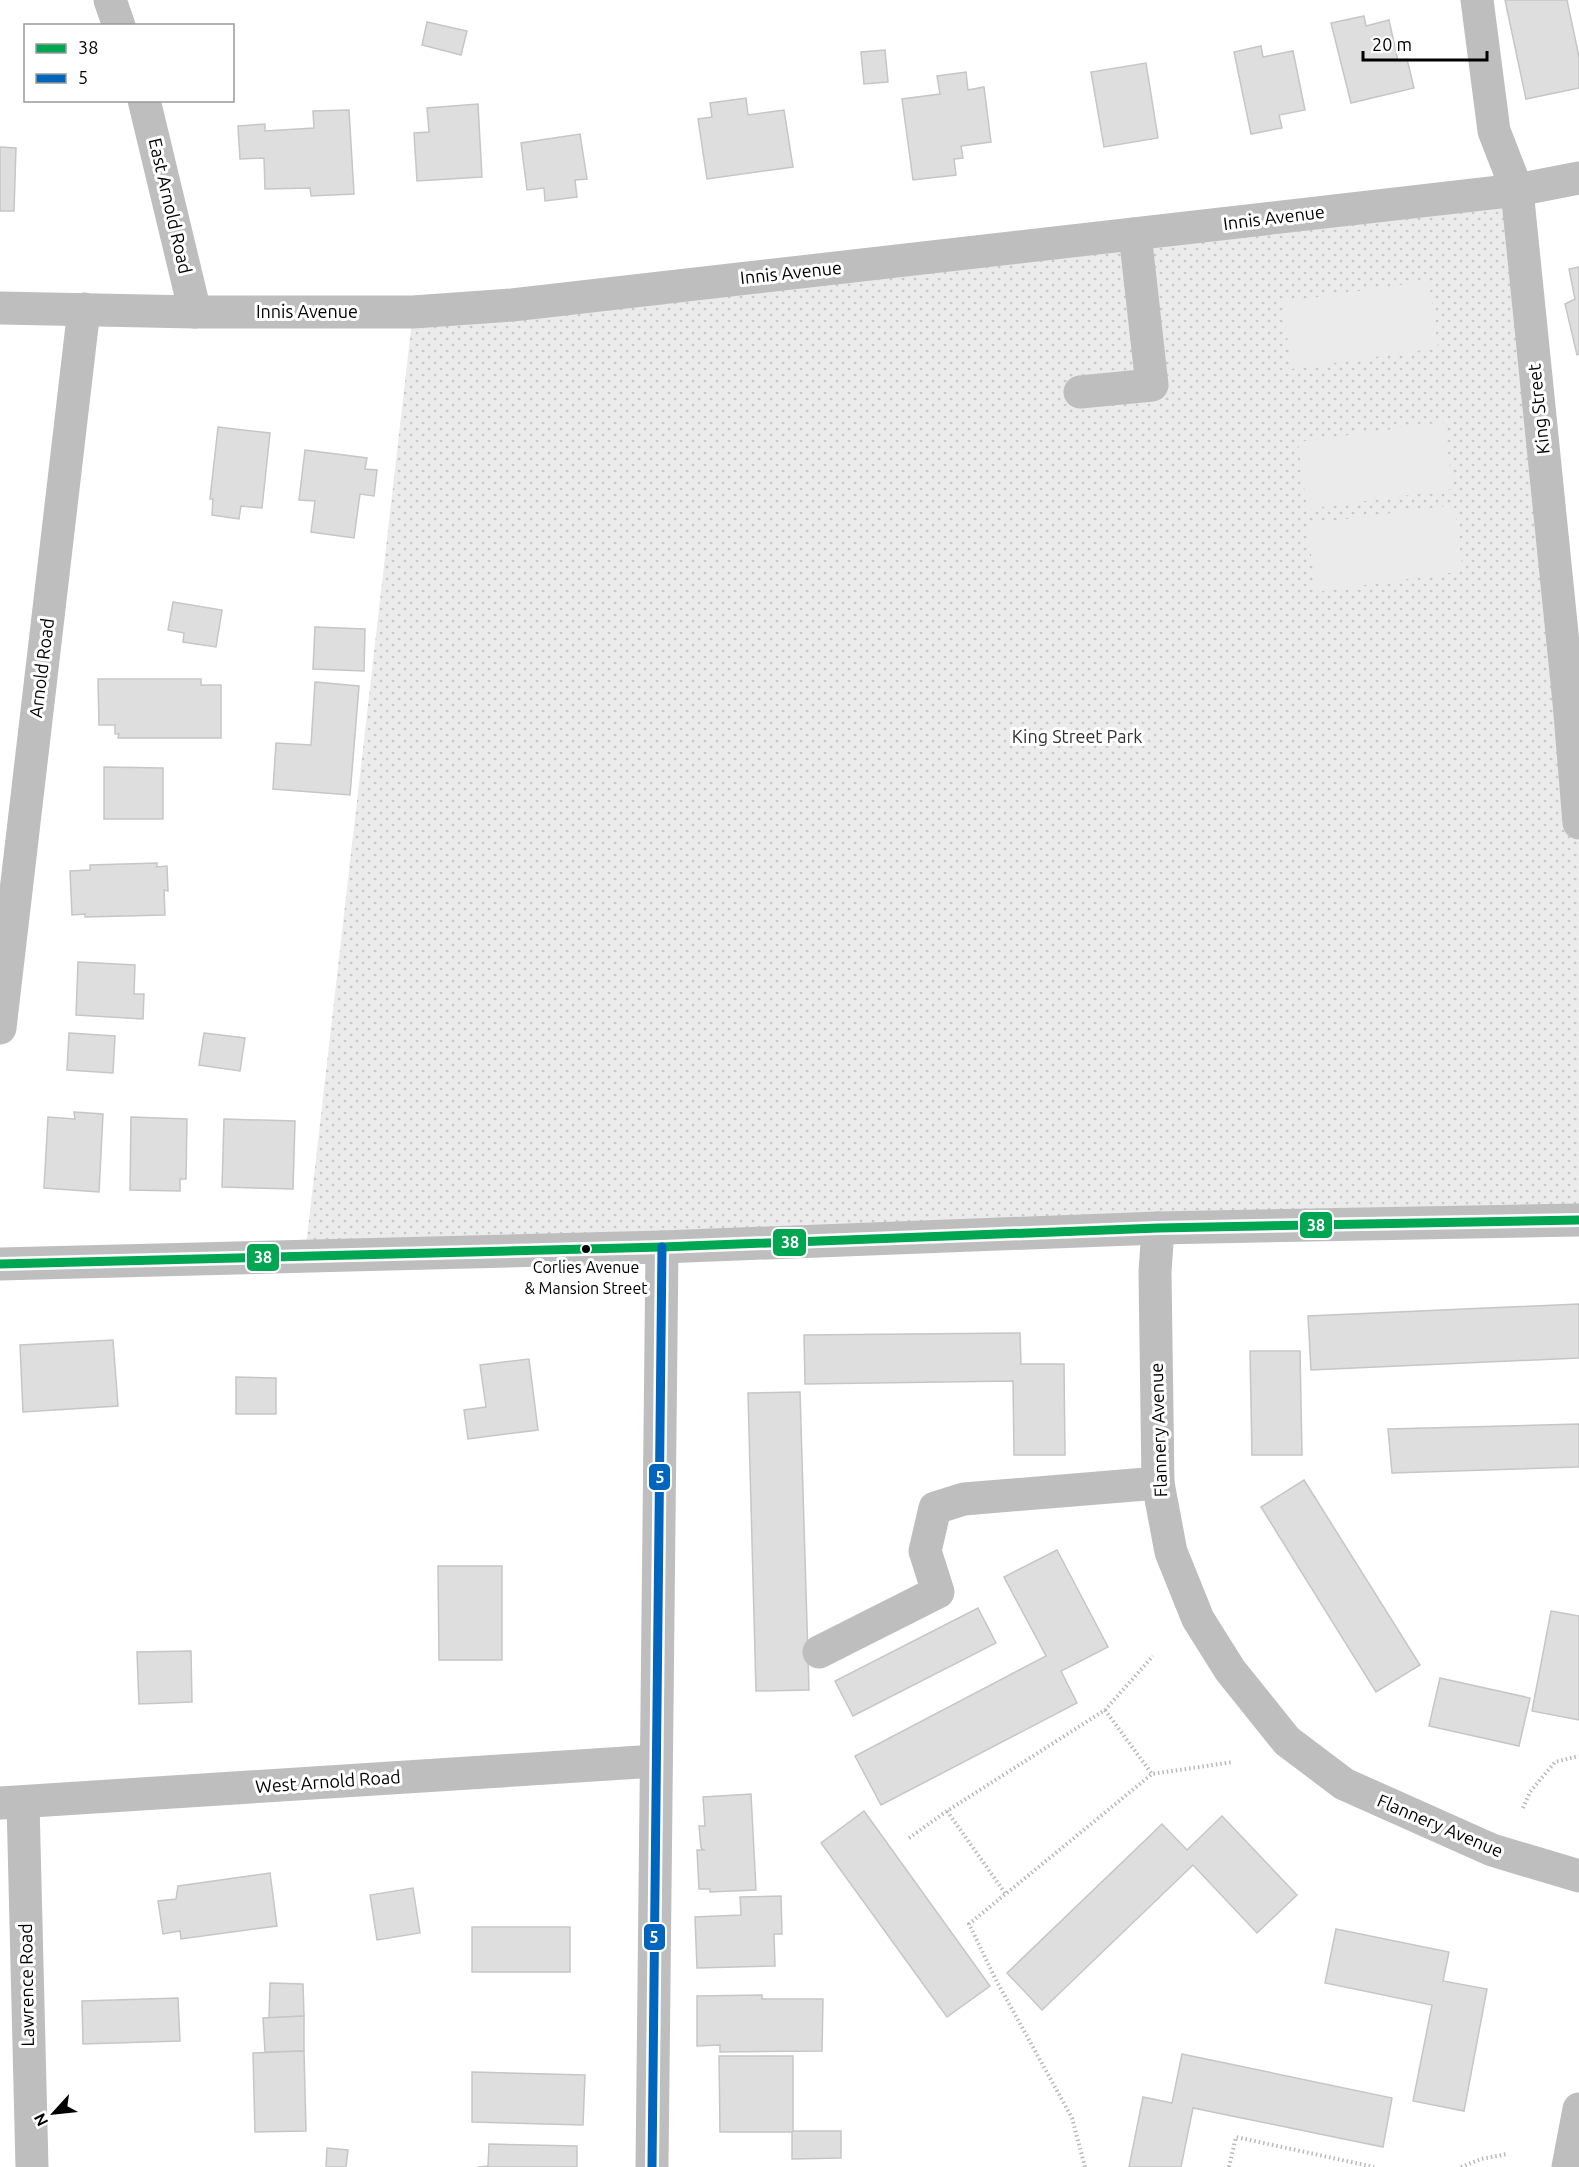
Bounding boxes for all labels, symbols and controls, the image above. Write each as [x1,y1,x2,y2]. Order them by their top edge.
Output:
legend [24,24,234,102]
scale bar [1363,24,1488,62]
text: 20 m [1372,34,1412,54]
text: 38 [78,37,98,57]
text: 5 [78,67,88,87]
street label: East Arnold Road [146,136,196,276]
street label: Innis Avenue [1222,201,1326,233]
street label: Innis Avenue [739,257,843,287]
street label: Innis Avenue [256,301,358,321]
street label: King Street [1523,363,1553,455]
street label: Arnold Road [25,617,57,719]
park label: King Street Park [1012,726,1142,746]
line badge: 38 [1299,1211,1333,1239]
text: 38 [1307,1216,1325,1234]
line badge: 38 [772,1228,807,1257]
text: 38 [781,1233,799,1251]
line badge: 38 [246,1243,280,1272]
marker: Corlies Avenue & Mansion Street [580,1243,592,1255]
text: 38 [254,1248,272,1266]
place label: Corlies Avenue & Mansion Street [524,1258,648,1297]
street label: Flannery Avenue [1146,1362,1170,1498]
line badge: 5 [648,1463,671,1491]
text: 5 [655,1468,665,1486]
street label: West Arnold Road [255,1766,401,1796]
street label: Flannery Avenue [1375,1790,1506,1861]
street label: Lawrence Road [15,1923,37,2047]
line badge: 5 [643,1923,666,1951]
text: 5 [649,1928,659,1946]
north arrow [24,2083,84,2143]
text: N [30,2110,51,2129]

